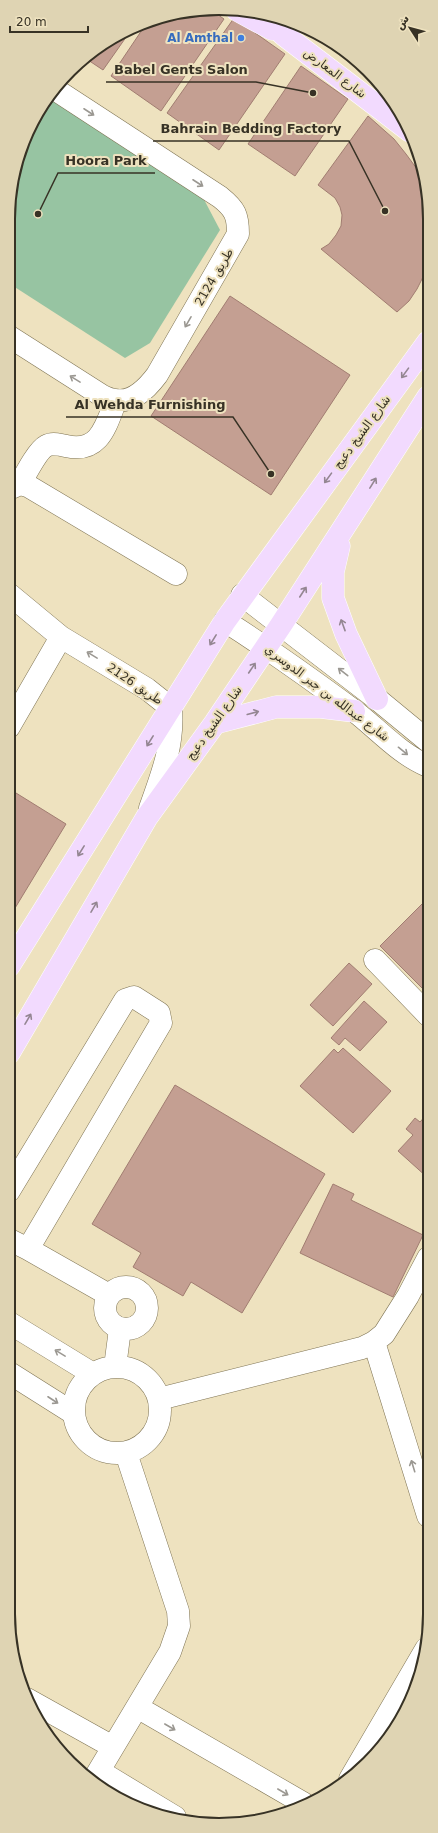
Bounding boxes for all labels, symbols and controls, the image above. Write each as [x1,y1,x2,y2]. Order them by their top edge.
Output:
scale bar [10,8,88,34]
north arrow [390,8,430,48]
text: ش [393,12,412,32]
text: 20 m [16,15,47,29]
place label: Al Amthal [167,31,233,45]
marker: Al Amthal [236,33,246,43]
street label: شارع المعارض [301,45,369,102]
callout: Babel Gents Salon [106,57,256,82]
text: Babel Gents Salon [114,62,248,77]
one-way arrow [83,108,94,116]
callout: Bahrain Bedding Factory [153,116,349,141]
text: Bahrain Bedding Factory [161,121,342,136]
callout: Hoora Park [58,148,155,173]
text: Hoora Park [65,153,147,168]
one-way arrow [192,179,203,187]
street label: طريق 2124 [192,246,237,309]
one-way arrow [183,316,191,328]
one-way arrow [401,368,409,379]
one-way arrow [69,374,81,382]
callout: Al Wehda Furnishing [66,392,233,417]
street label: شارع الشيخ دعيج [331,393,394,472]
text: Al Wehda Furnishing [74,397,226,412]
one-way arrow [324,472,333,483]
one-way arrow [370,477,378,489]
one-way arrow [299,587,307,598]
one-way arrow [338,620,346,632]
one-way arrow [209,634,217,646]
street label: شارع عبدالله بن جبر الدوسري [262,642,392,745]
one-way arrow [86,651,98,659]
street label: طريق 2126 [104,660,165,708]
one-way arrow [248,662,256,673]
one-way arrow [338,668,349,677]
street label: شارع الشيخ دعيج [183,683,246,763]
one-way arrow [246,709,259,717]
one-way arrow [146,735,154,746]
one-way arrow [398,747,409,756]
one-way arrow [77,845,85,856]
one-way arrow [90,901,98,913]
one-way arrow [25,1013,33,1025]
one-way arrow [54,1349,66,1357]
one-way arrow [47,1396,58,1404]
one-way arrow [408,1460,416,1472]
one-way arrow [164,1723,176,1731]
one-way arrow [277,1788,289,1796]

